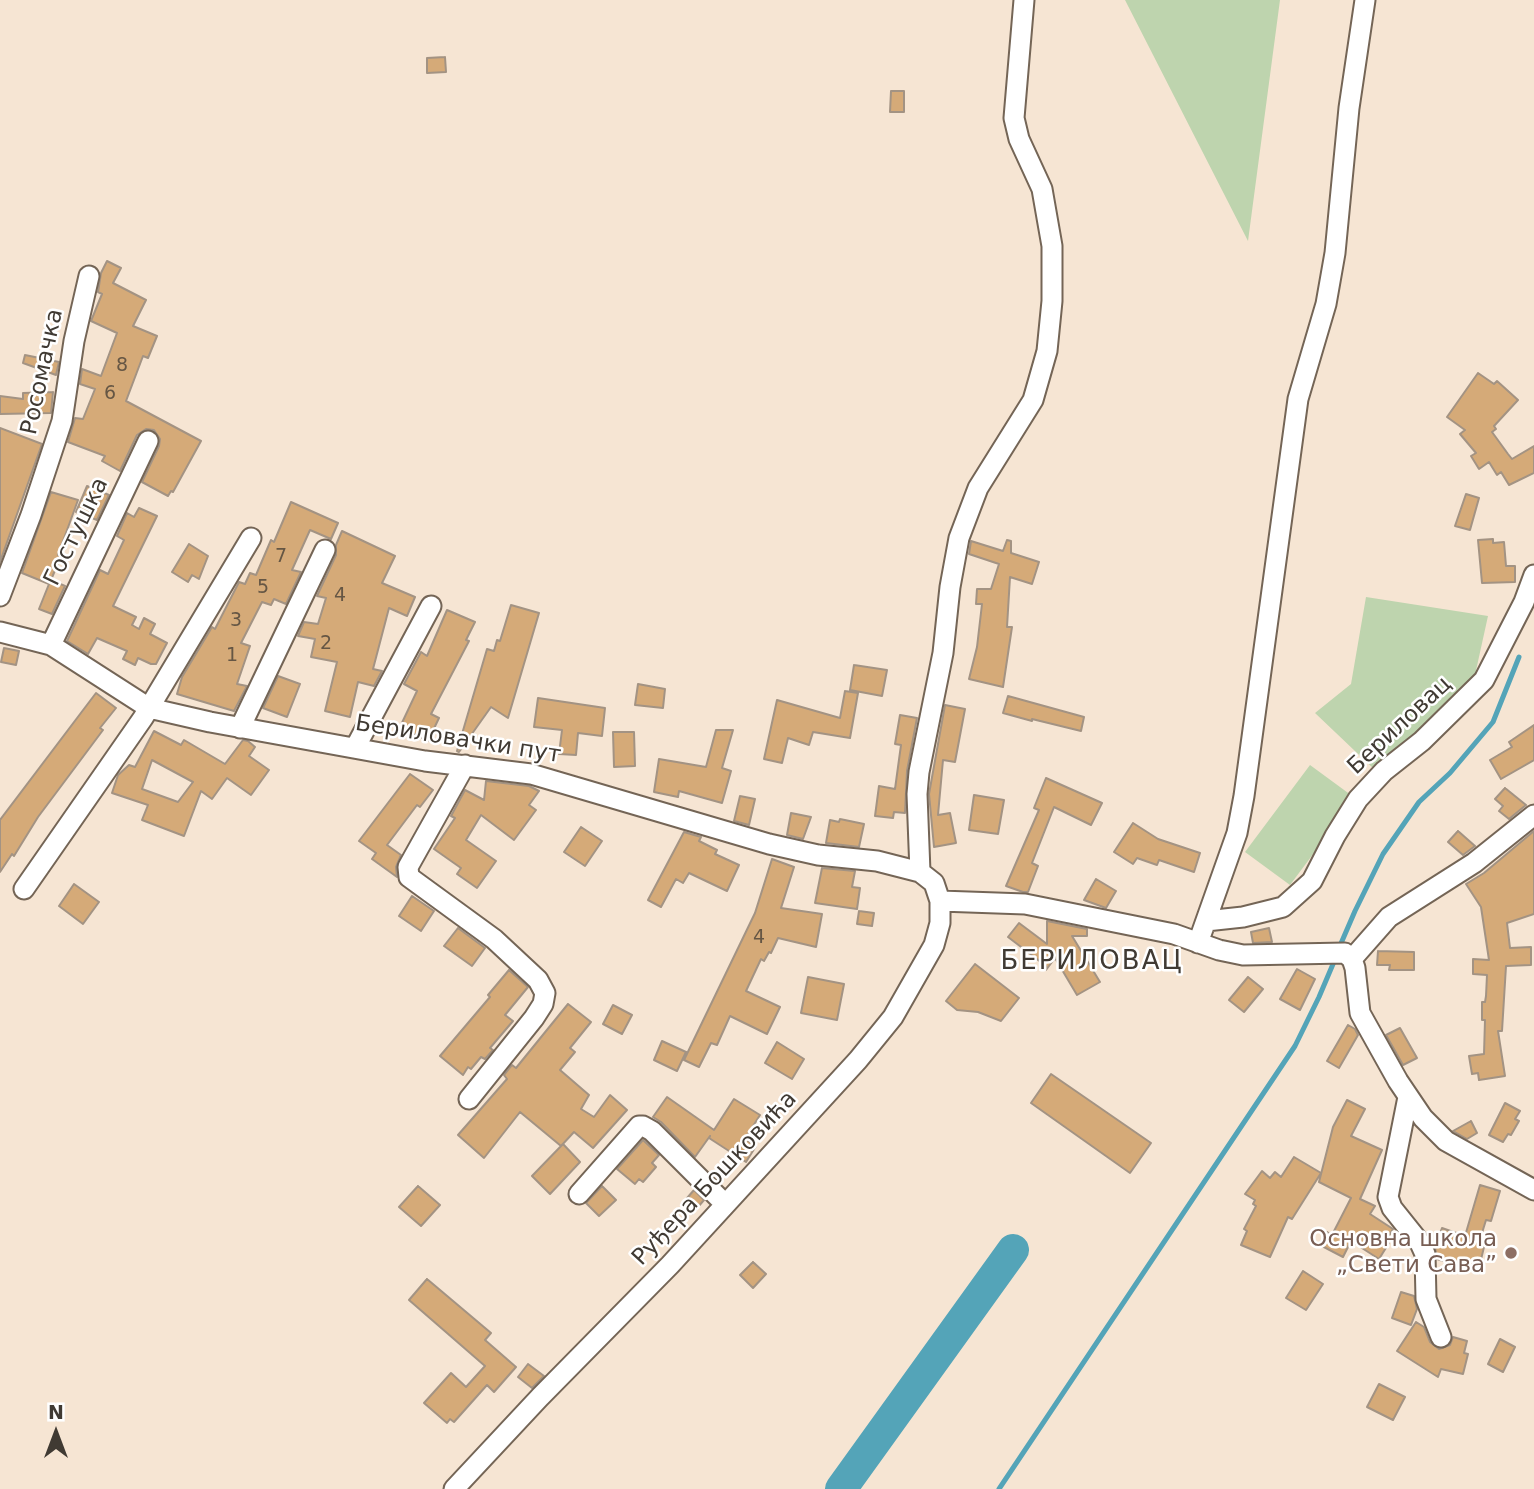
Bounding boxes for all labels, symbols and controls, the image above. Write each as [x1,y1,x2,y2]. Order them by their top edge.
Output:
street label: Росомачка [16,307,70,437]
house number: 8 [116,355,128,377]
house number: 6 [104,383,116,405]
street label: Гостушка [39,473,115,591]
house number: 7 [275,546,287,568]
house number: 5 [257,577,269,599]
house number: 4 [334,585,346,607]
house number: 3 [230,610,242,632]
house number: 2 [320,633,332,655]
house number: 1 [226,645,238,667]
street label: Бериловац [1342,671,1458,781]
street label: Бериловачки пут [353,710,563,770]
house number: 4 [753,927,765,949]
district label: БЕРИЛОВАЦ [1002,946,1182,978]
street label: Руђера Бошковића [627,1086,803,1272]
place label: Основна школа „Свети Сава” [1309,1226,1497,1280]
marker: Основна школа „Свети Сава” [1503,1245,1519,1261]
north arrow [21,1398,91,1468]
text: N [48,1401,64,1423]

